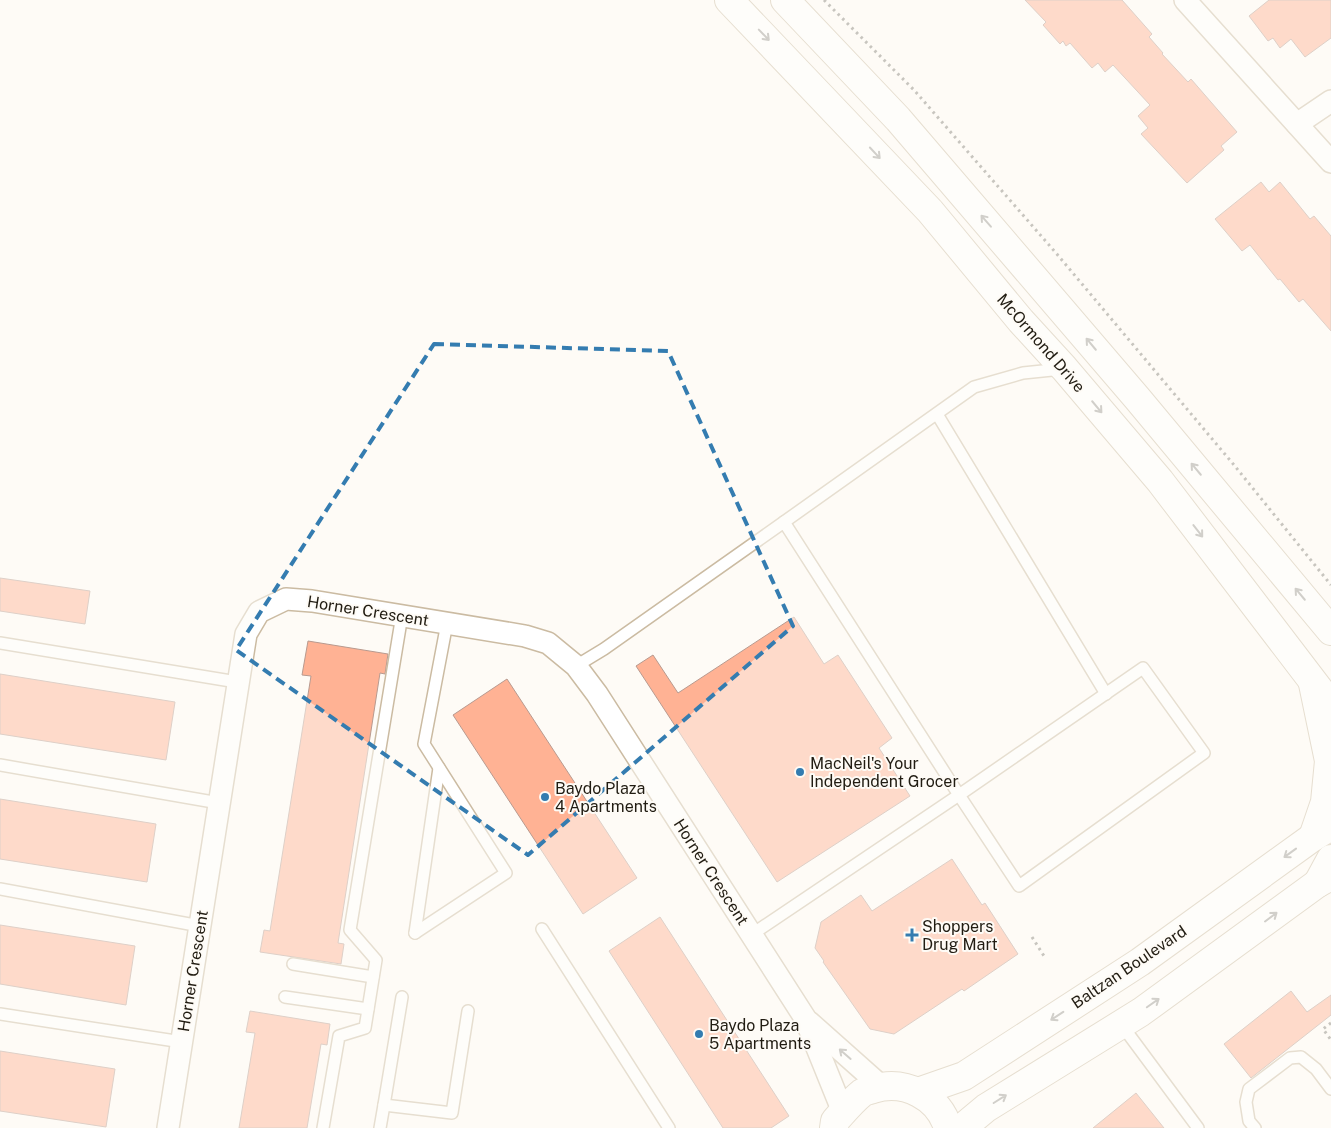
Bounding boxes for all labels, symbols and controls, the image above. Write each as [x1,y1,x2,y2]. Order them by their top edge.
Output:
one-way arrow [758,28,770,41]
one-way arrow [869,147,881,160]
one-way arrow [980,214,991,227]
street label: McOrmond Drive [993,290,1089,396]
one-way arrow [1086,338,1097,351]
one-way arrow [1091,401,1103,414]
one-way arrow [1190,462,1201,475]
one-way arrow [1193,524,1204,537]
one-way arrow [1294,587,1305,600]
street label: Horner Crescent [306,592,430,630]
place label: MacNeil's Your Independent Grocer [810,754,959,791]
marker: MacNeil's Your Independent Grocer [794,766,806,778]
place label: Baydo Plaza 4 Apartments [555,779,657,816]
marker: Baydo Plaza 4 Apartments [539,791,551,803]
street label: Horner Crescent [670,815,752,929]
one-way arrow [1283,848,1297,858]
street label: Horner Crescent [174,909,212,1033]
one-way arrow [1264,912,1277,923]
place label: Shoppers Drug Mart [922,917,998,954]
street label: Baltzan Boulevard [1068,921,1190,1013]
marker: Shoppers Drug Mart [906,929,918,941]
one-way arrow [1146,998,1160,1008]
one-way arrow [1050,1011,1064,1021]
place label: Baydo Plaza 5 Apartments [709,1016,811,1053]
marker: Baydo Plaza 5 Apartments [693,1028,705,1040]
one-way arrow [839,1049,852,1060]
one-way arrow [993,1093,1007,1103]

